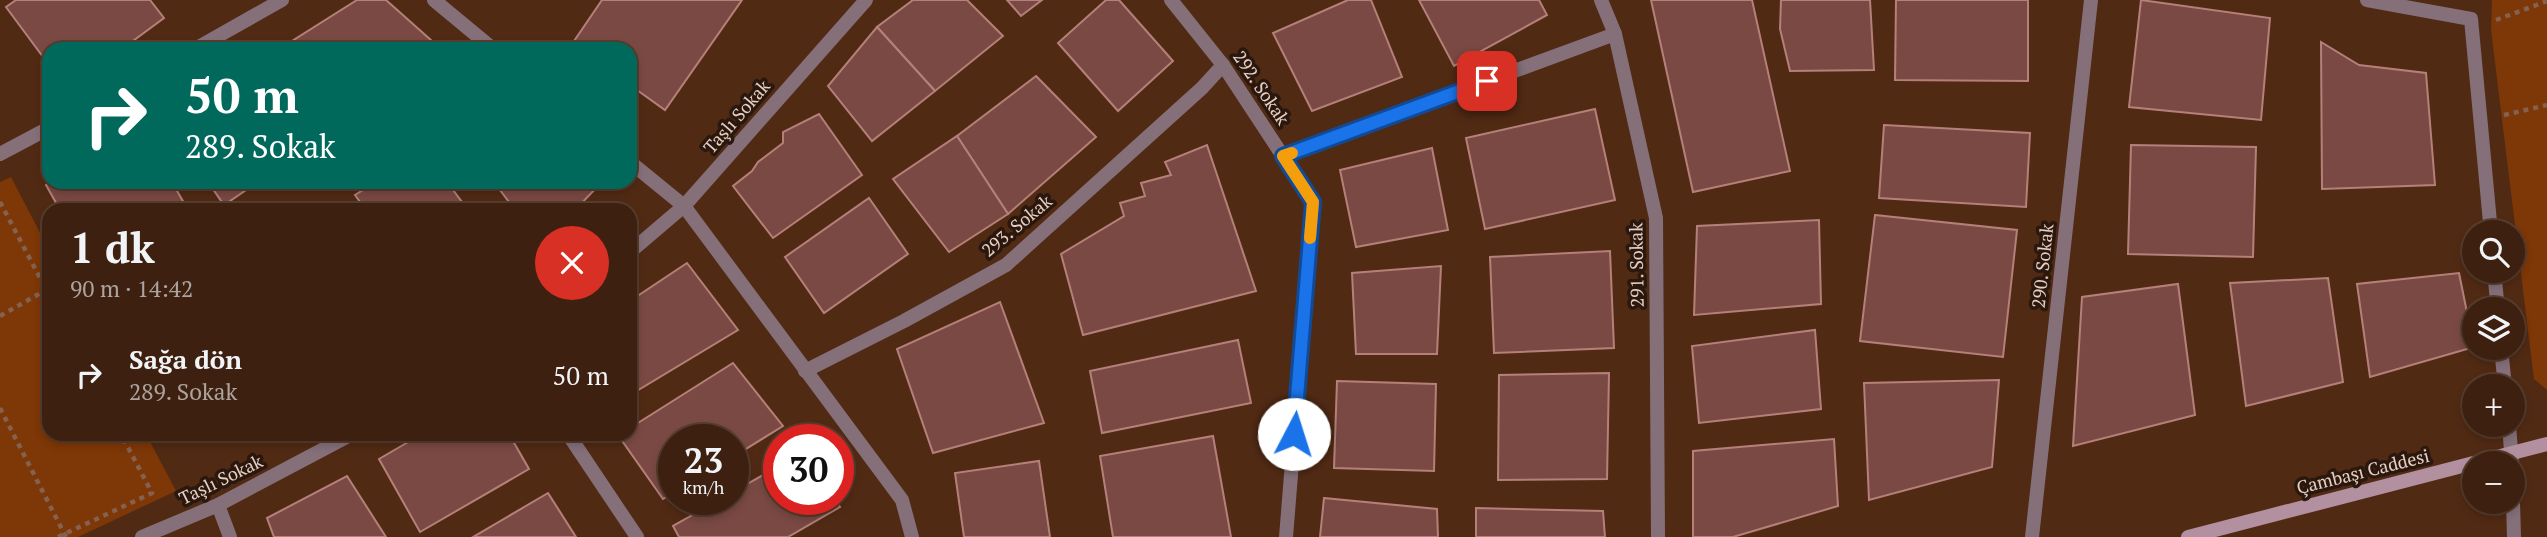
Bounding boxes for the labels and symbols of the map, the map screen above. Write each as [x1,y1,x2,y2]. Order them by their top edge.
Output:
street label: 292. Sokak [1228,46,1296,130]
pin [1457,51,1517,111]
street label: Taşlı Sokak [698,74,775,158]
street label: 293. Sokak [976,188,1057,262]
street label: 291. Sokak [1623,222,1649,308]
street label: 290. Sokak [2026,222,2058,309]
position arrow [1257,397,1331,471]
speed limit sign: 30 [763,424,854,515]
street label: Çambaşı Caddesi [2294,443,2432,499]
street label: Taşlı Sokak [175,448,267,510]

